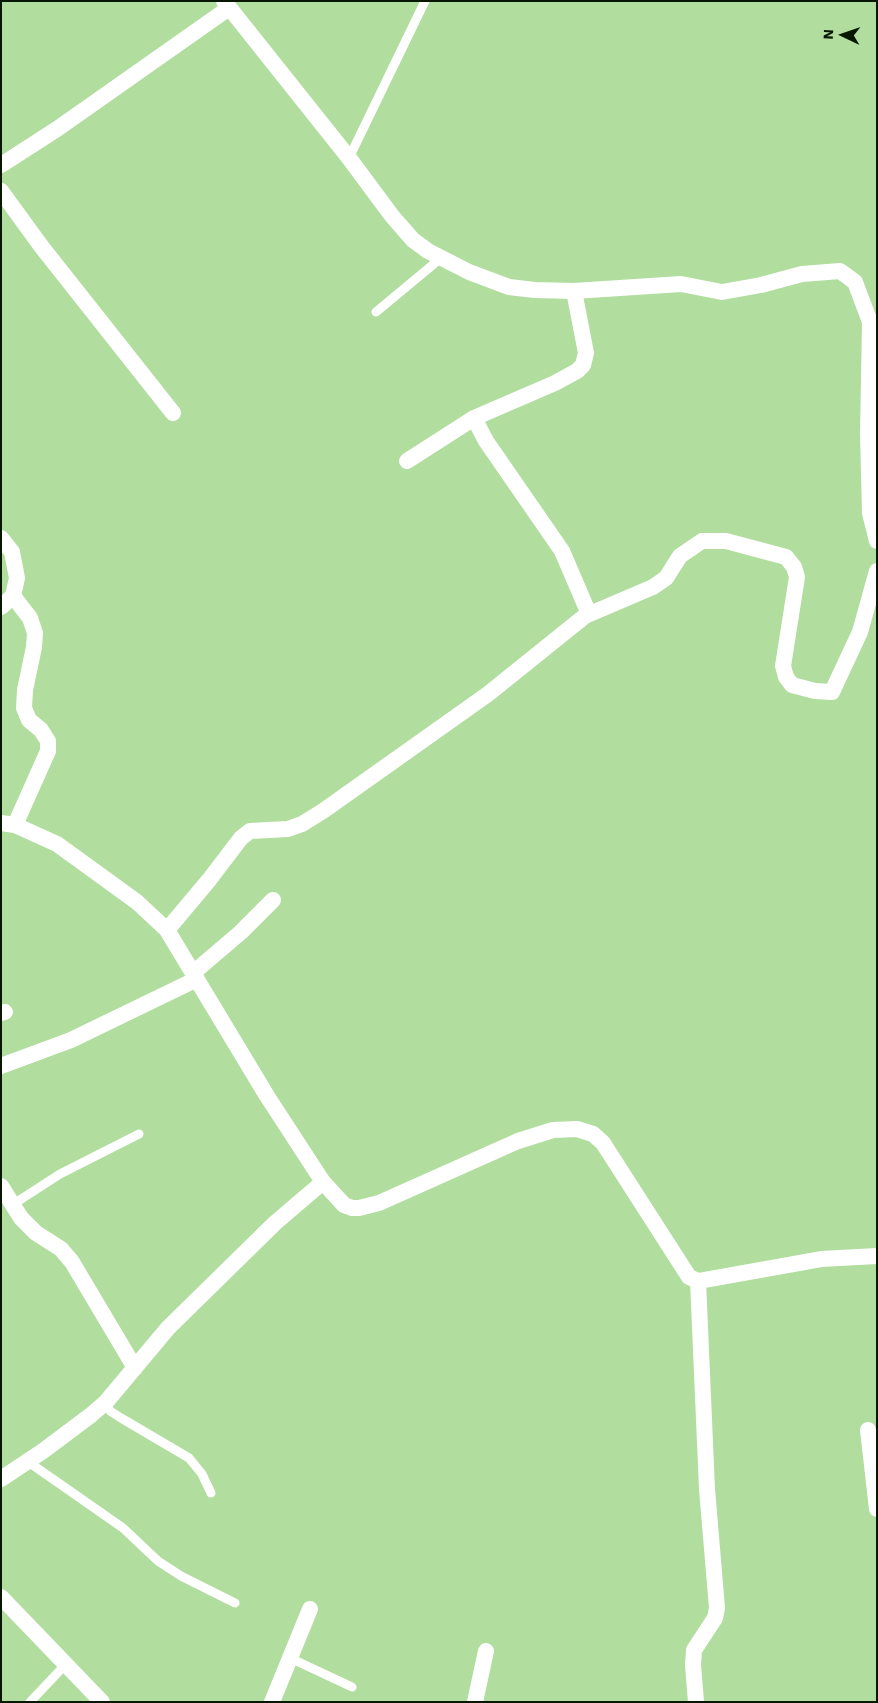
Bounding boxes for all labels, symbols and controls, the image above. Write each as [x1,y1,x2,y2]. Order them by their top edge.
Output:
north arrow [818,10,868,60]
text: N [820,29,836,40]

